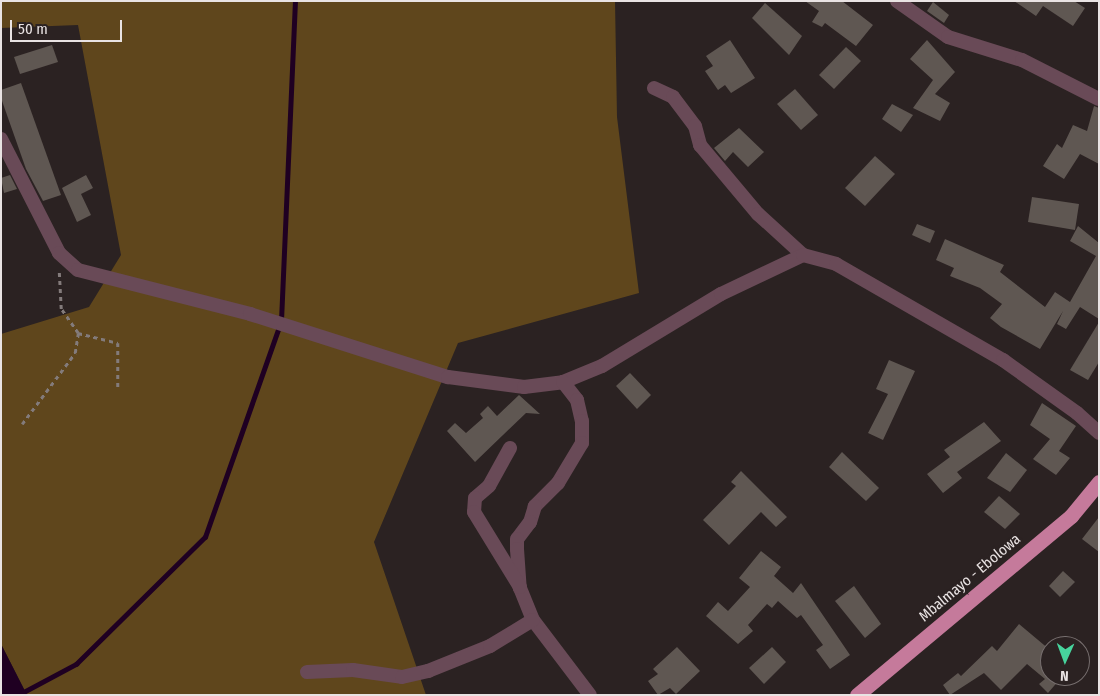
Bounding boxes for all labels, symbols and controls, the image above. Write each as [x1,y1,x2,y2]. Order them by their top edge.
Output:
scale bar [12,10,125,42]
text: 50 m [18,20,48,38]
street label: Mbalmayo - Ebolowa [916,530,1024,626]
north arrow [1040,636,1090,686]
text: N [1060,667,1069,684]

